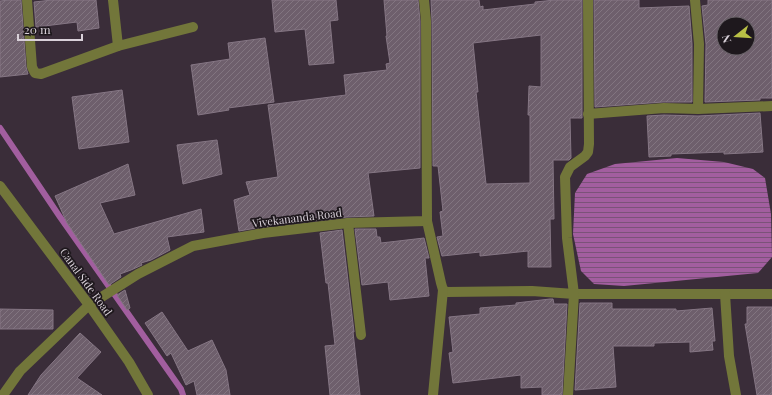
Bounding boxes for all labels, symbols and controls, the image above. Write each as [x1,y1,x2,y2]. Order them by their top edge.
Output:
scale bar [18,16,82,42]
north arrow [716,16,756,56]
text: 20 m [24,21,51,37]
text: N [718,33,734,45]
street label: Vivekananda Road [250,204,343,231]
street label: Canal Side Road [57,245,116,319]

